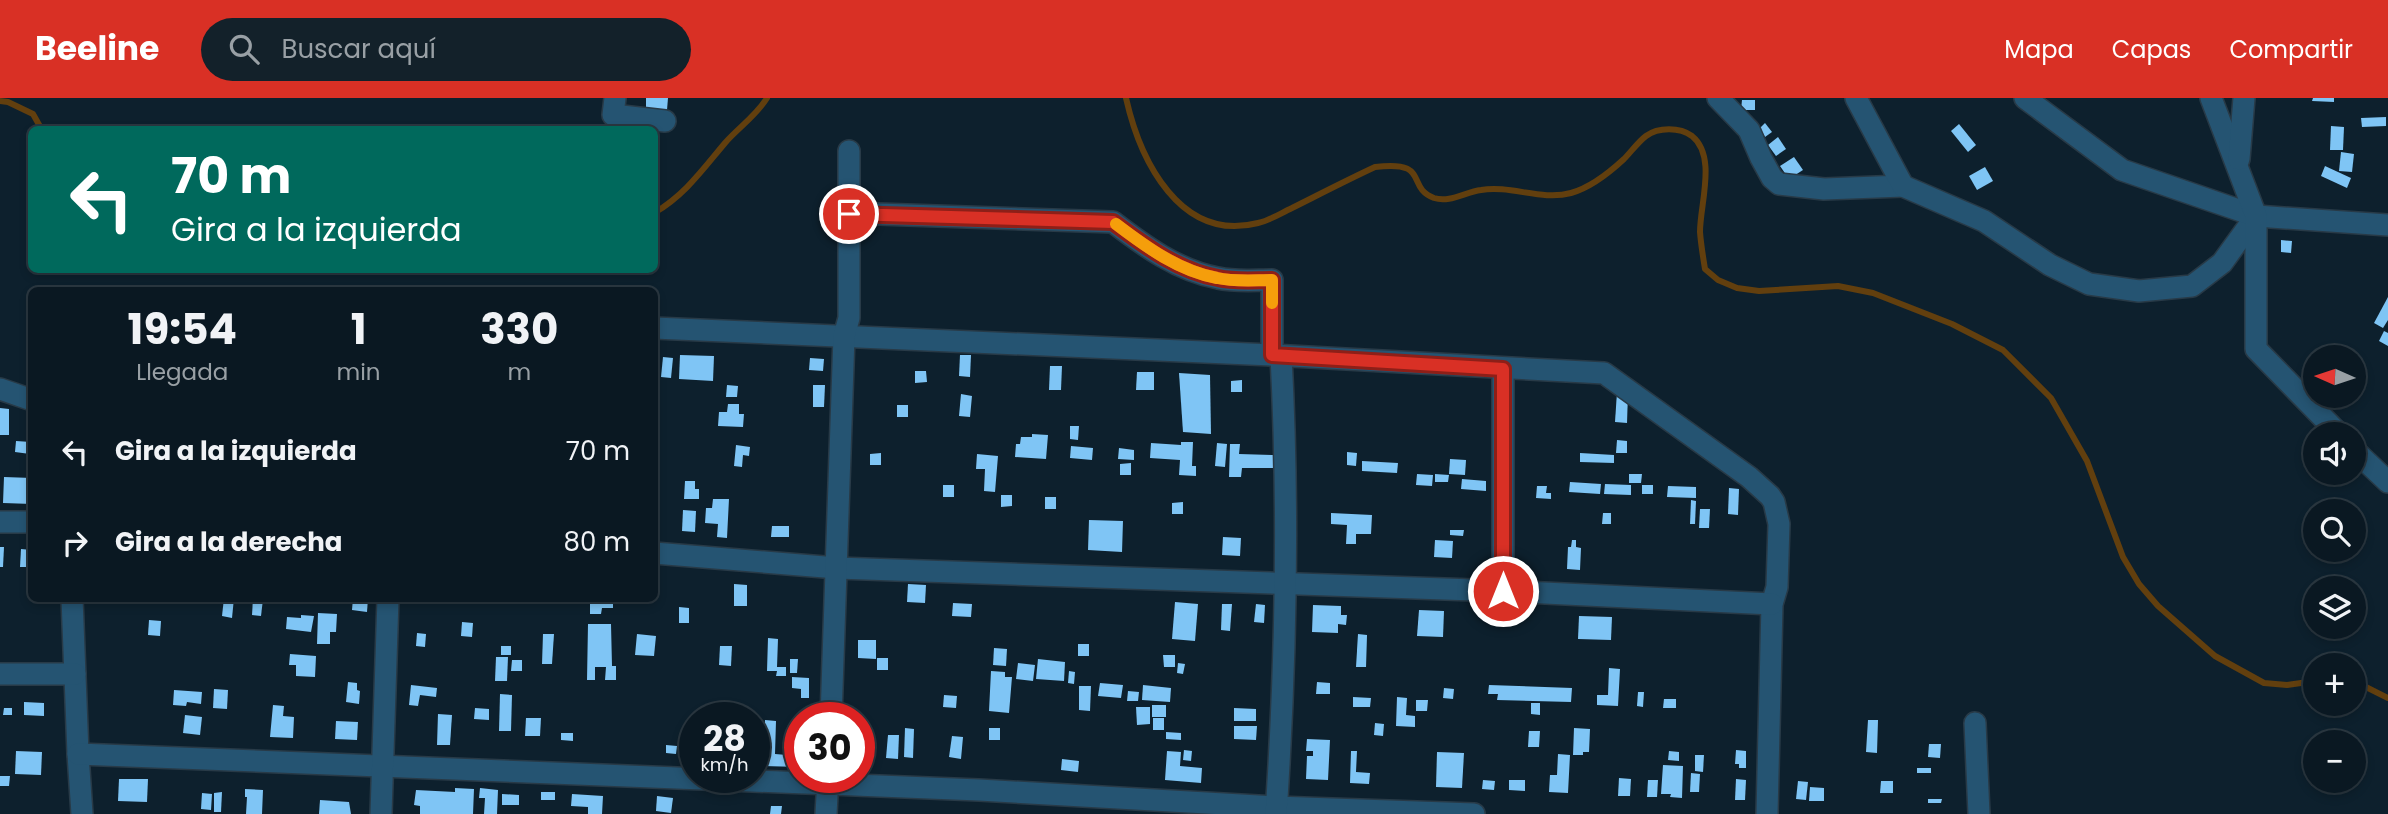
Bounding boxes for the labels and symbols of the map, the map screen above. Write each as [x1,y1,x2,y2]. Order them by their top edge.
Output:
pin [819,184,879,244]
north arrow [2303,345,2366,408]
position arrow [1466,554,1540,628]
speed limit sign: 30 [784,702,875,793]

